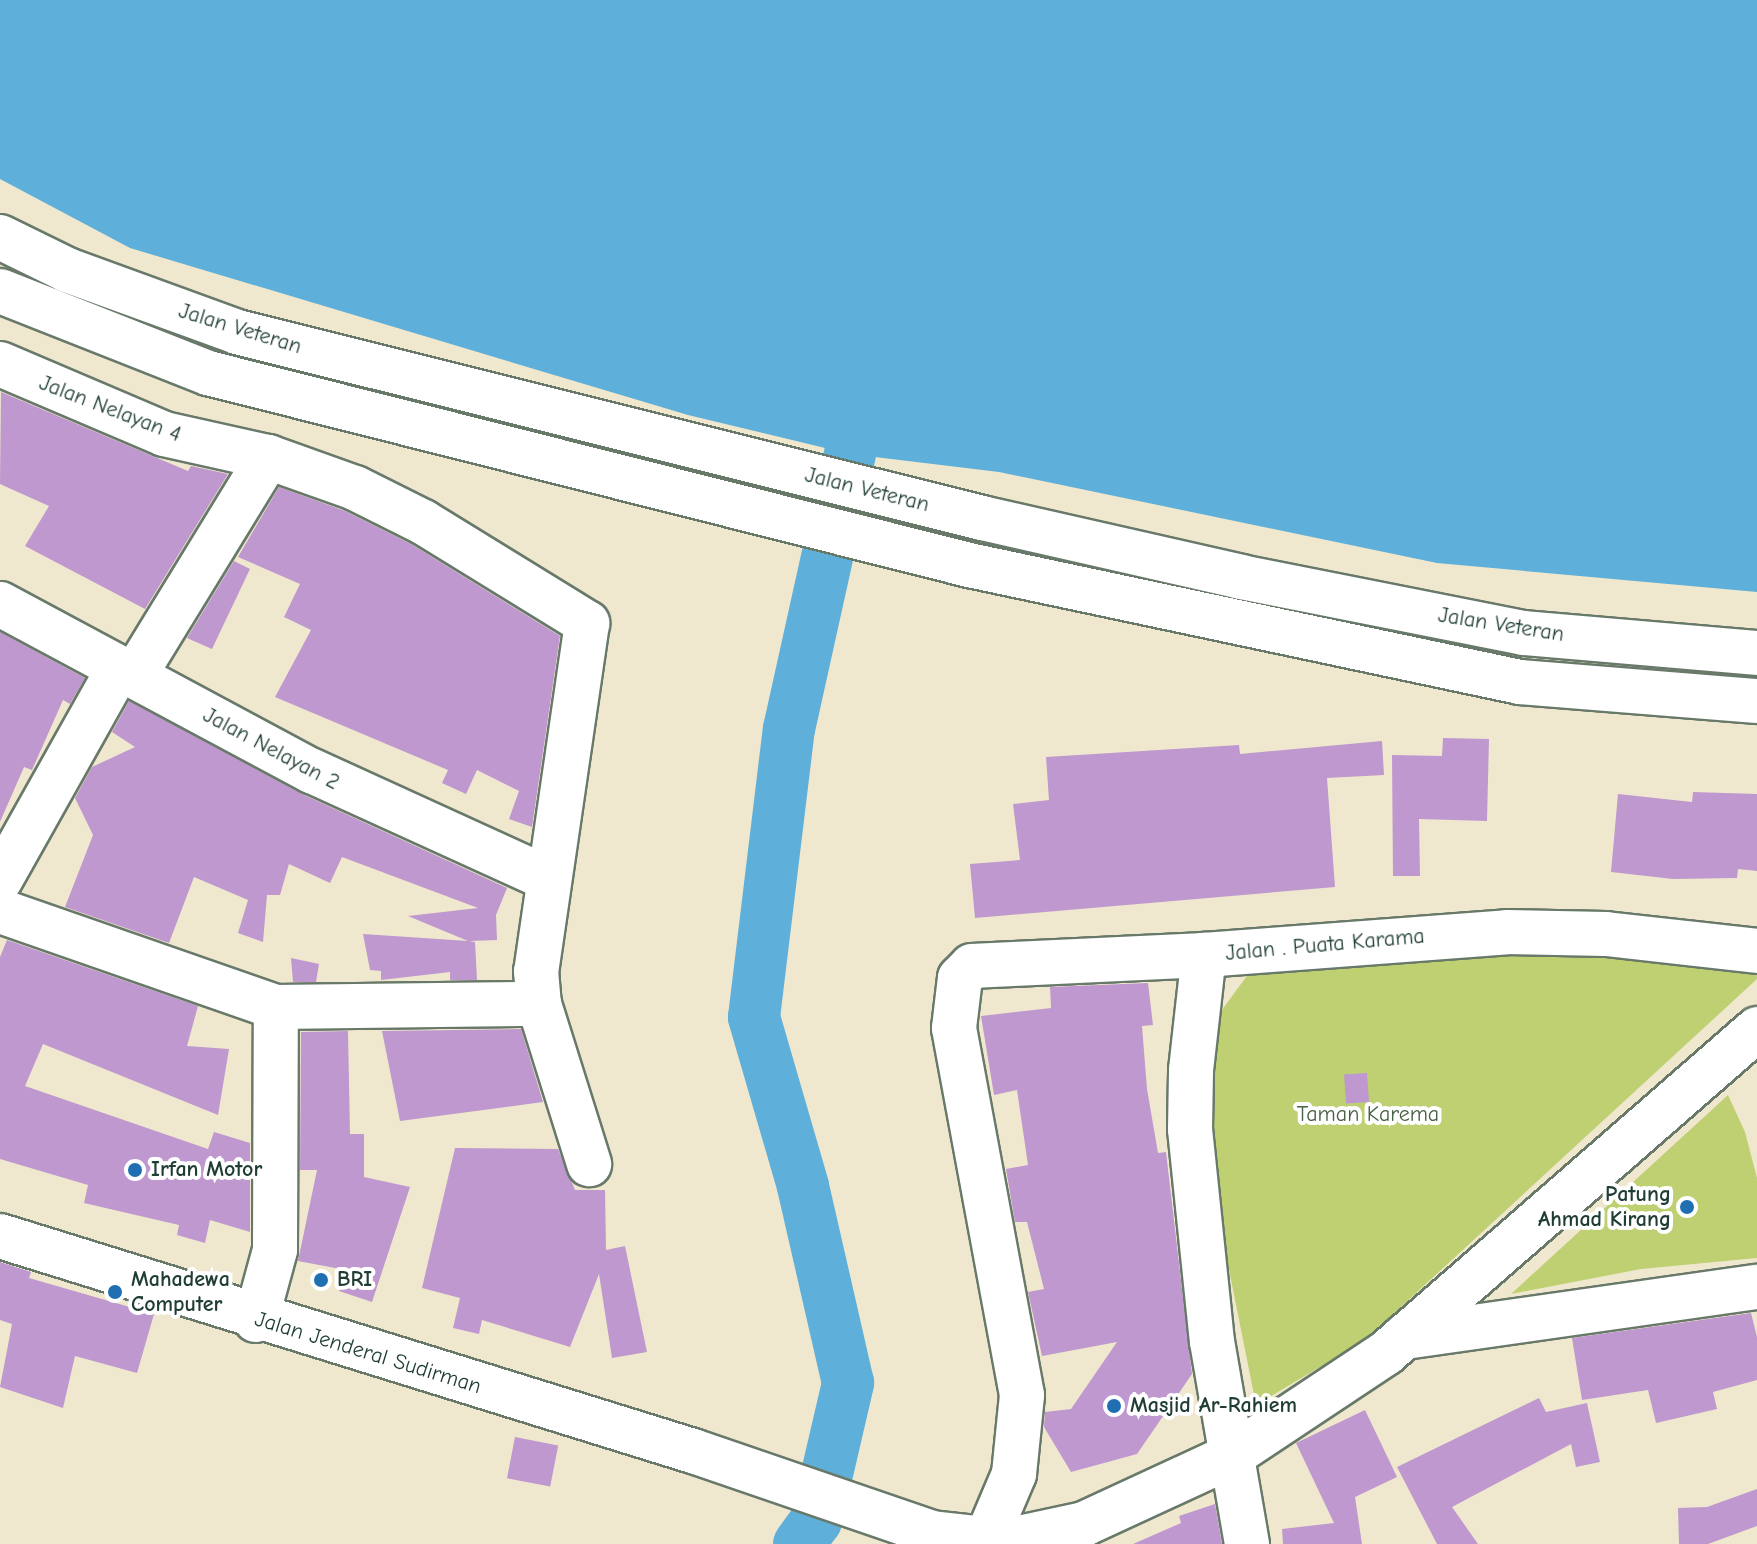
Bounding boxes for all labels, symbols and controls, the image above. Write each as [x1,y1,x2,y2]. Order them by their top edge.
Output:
street label: Jalan Veteran [175,298,305,360]
street label: Jalan Nelayan 4 [35,370,185,448]
street label: Jalan Veteran [802,462,932,518]
street label: Jalan Veteran [1436,602,1566,648]
street label: Jalan Nelayan 2 [198,702,344,796]
street label: Jalan . Puata Karama [1224,923,1426,967]
park label: Taman Karema [1297,1102,1439,1128]
place label: Irfan Motor [151,1157,262,1183]
marker: Irfan Motor [126,1161,144,1179]
place label: Patung Ahmad Kirang [1538,1181,1671,1232]
marker: Patung Ahmad Kirang [1678,1198,1696,1216]
place label: Mahadewa Computer [131,1266,230,1318]
place label: BRI [337,1267,372,1293]
marker: BRI [312,1271,330,1289]
marker: Mahadewa Computer [106,1283,124,1301]
street label: Jalan Jenderal Sudirman [252,1306,484,1400]
place label: Masjid Ar-Rahiem [1130,1393,1297,1419]
marker: Masjid Ar-Rahiem [1105,1397,1123,1415]

